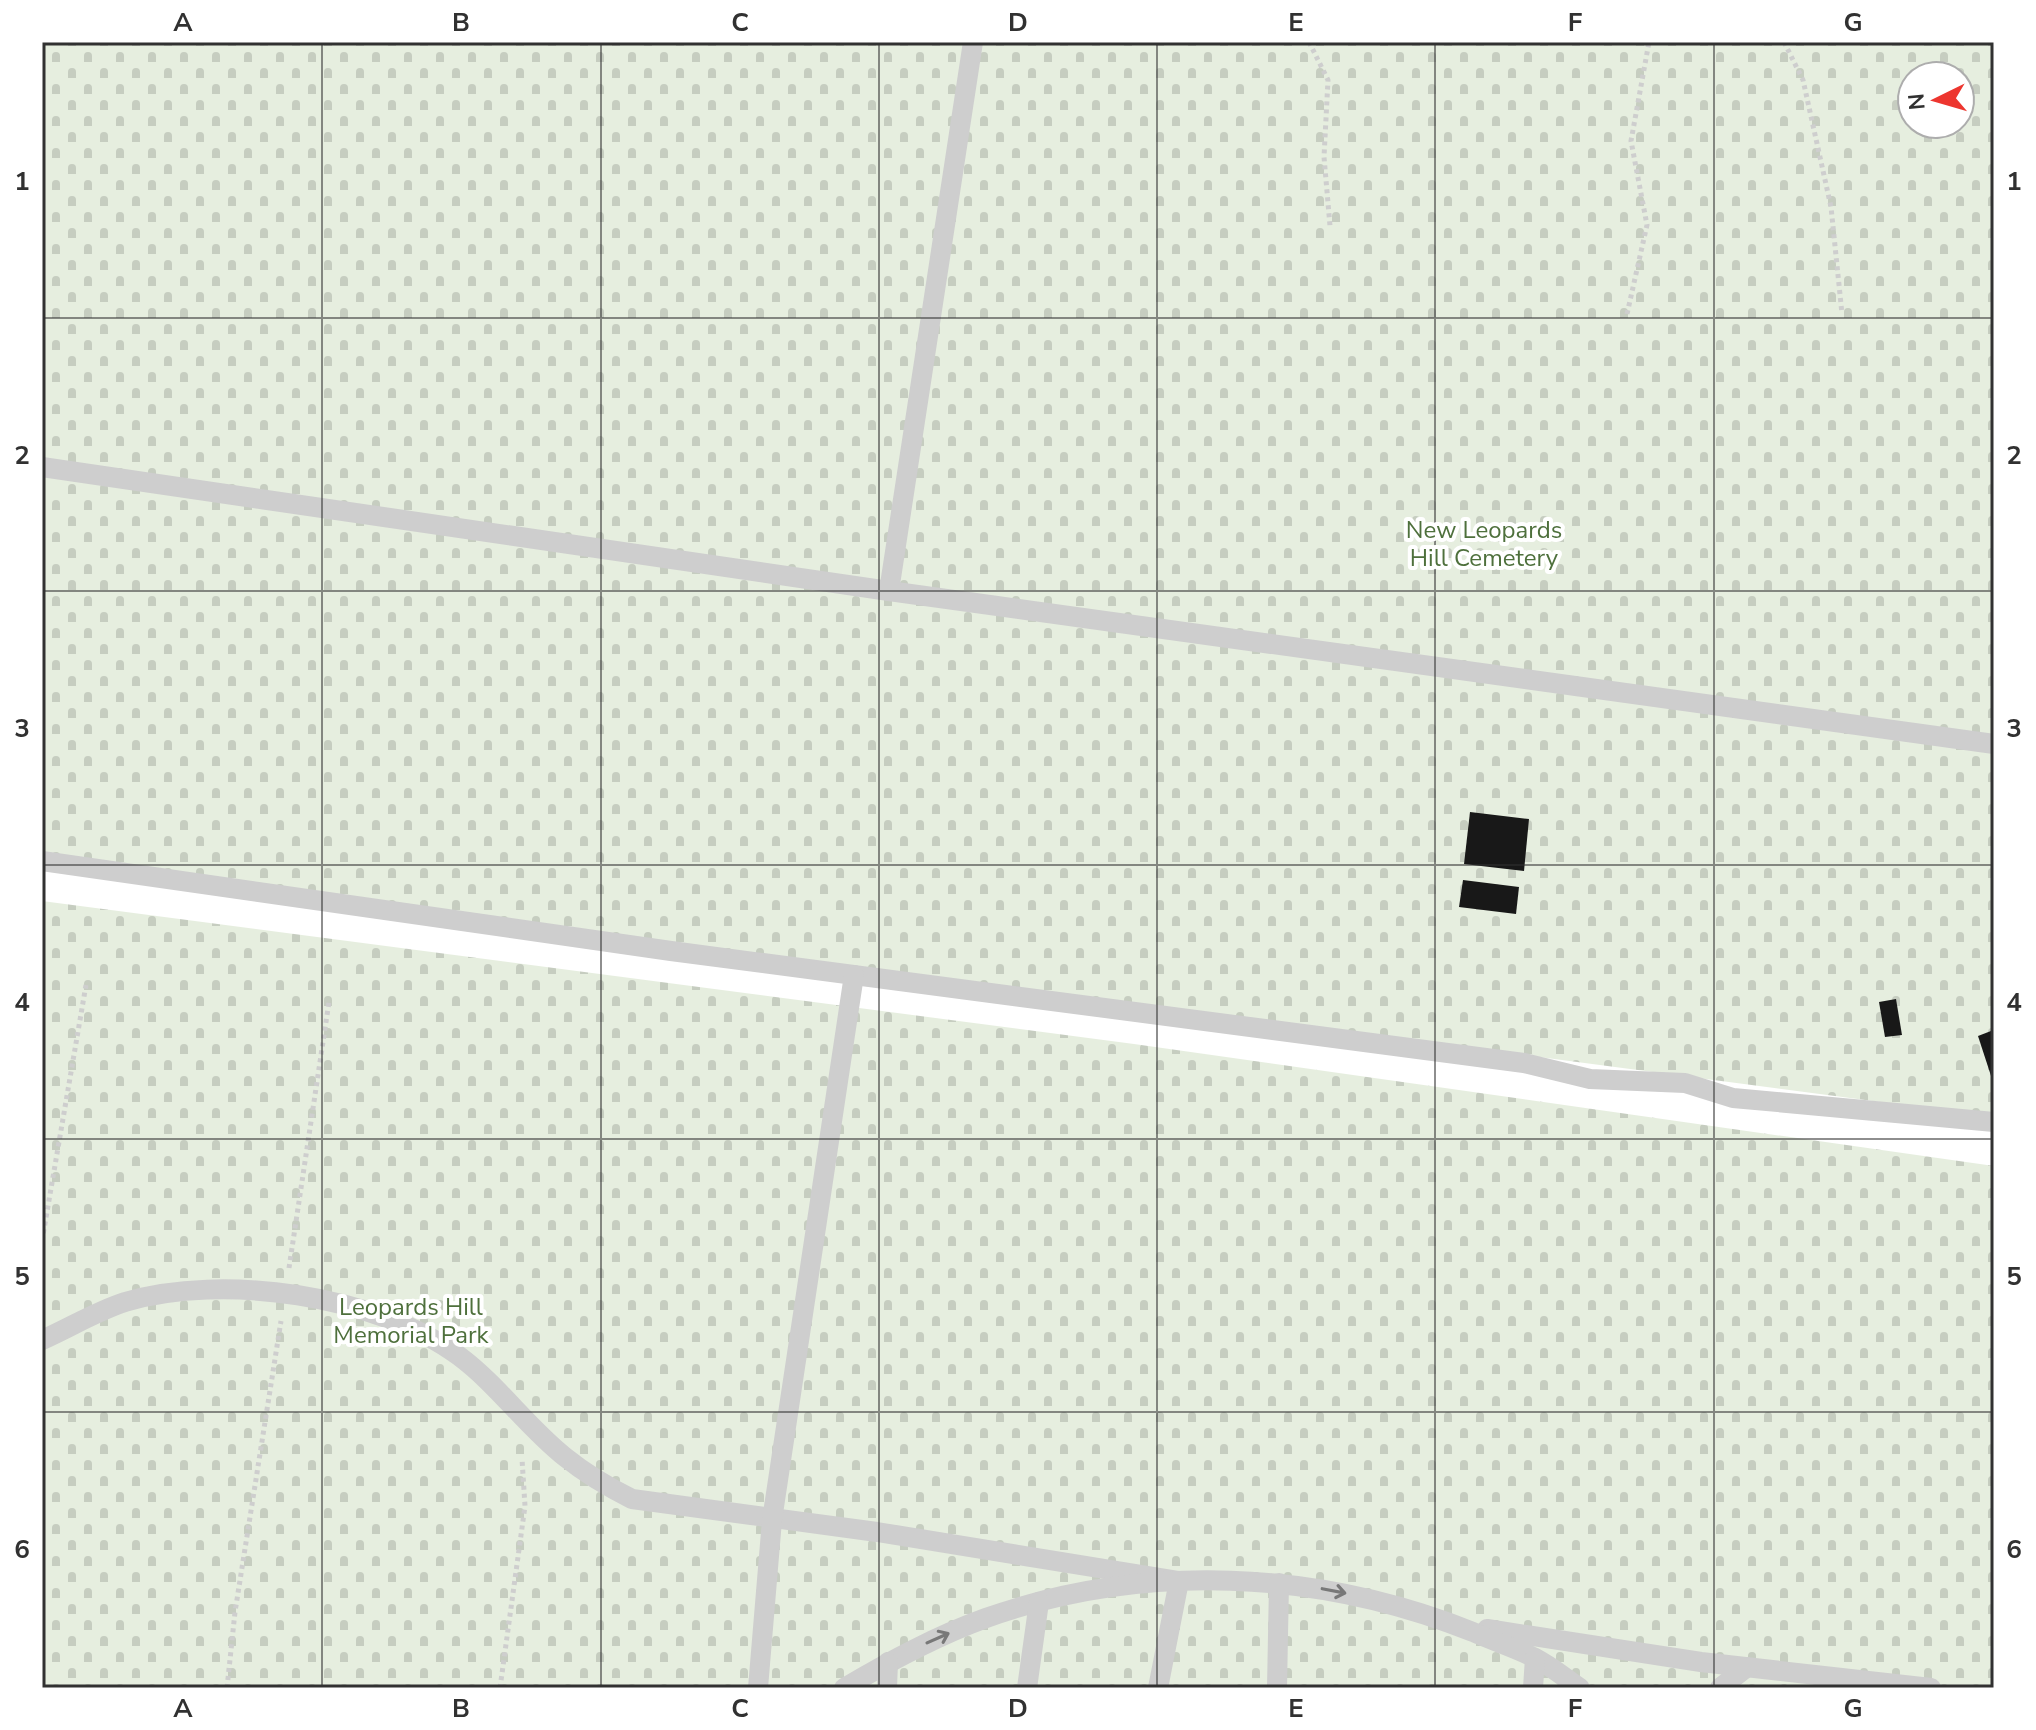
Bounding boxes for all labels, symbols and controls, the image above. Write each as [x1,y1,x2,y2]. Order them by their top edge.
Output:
text: A [173,5,193,40]
text: B [452,5,470,40]
text: C [731,5,749,40]
text: D [1008,5,1028,40]
text: E [1288,5,1304,40]
text: F [1568,5,1582,40]
text: G [1843,5,1863,40]
north arrow [1896,60,1976,140]
text: N [1901,92,1933,111]
text: 1 [14,164,30,199]
text: 1 [2006,164,2022,199]
text: 2 [14,438,30,473]
text: 2 [2006,438,2022,473]
park label: New Leopards Hill Cemetery [1406,514,1562,574]
text: 3 [14,711,30,746]
text: 3 [2006,711,2022,746]
text: 4 [14,985,30,1020]
text: 4 [2006,985,2022,1020]
text: 5 [14,1259,30,1294]
text: 5 [2006,1259,2022,1294]
park label: Leopards Hill Memorial Park [333,1291,490,1351]
text: 6 [14,1532,30,1567]
text: 6 [2006,1532,2022,1567]
one-way arrow [1321,1585,1347,1600]
one-way arrow [925,1630,949,1645]
text: A [173,1691,193,1726]
text: B [452,1691,470,1726]
text: C [731,1691,749,1726]
text: D [1008,1691,1028,1726]
text: E [1288,1691,1304,1726]
text: F [1568,1691,1582,1726]
text: G [1843,1691,1863,1726]

